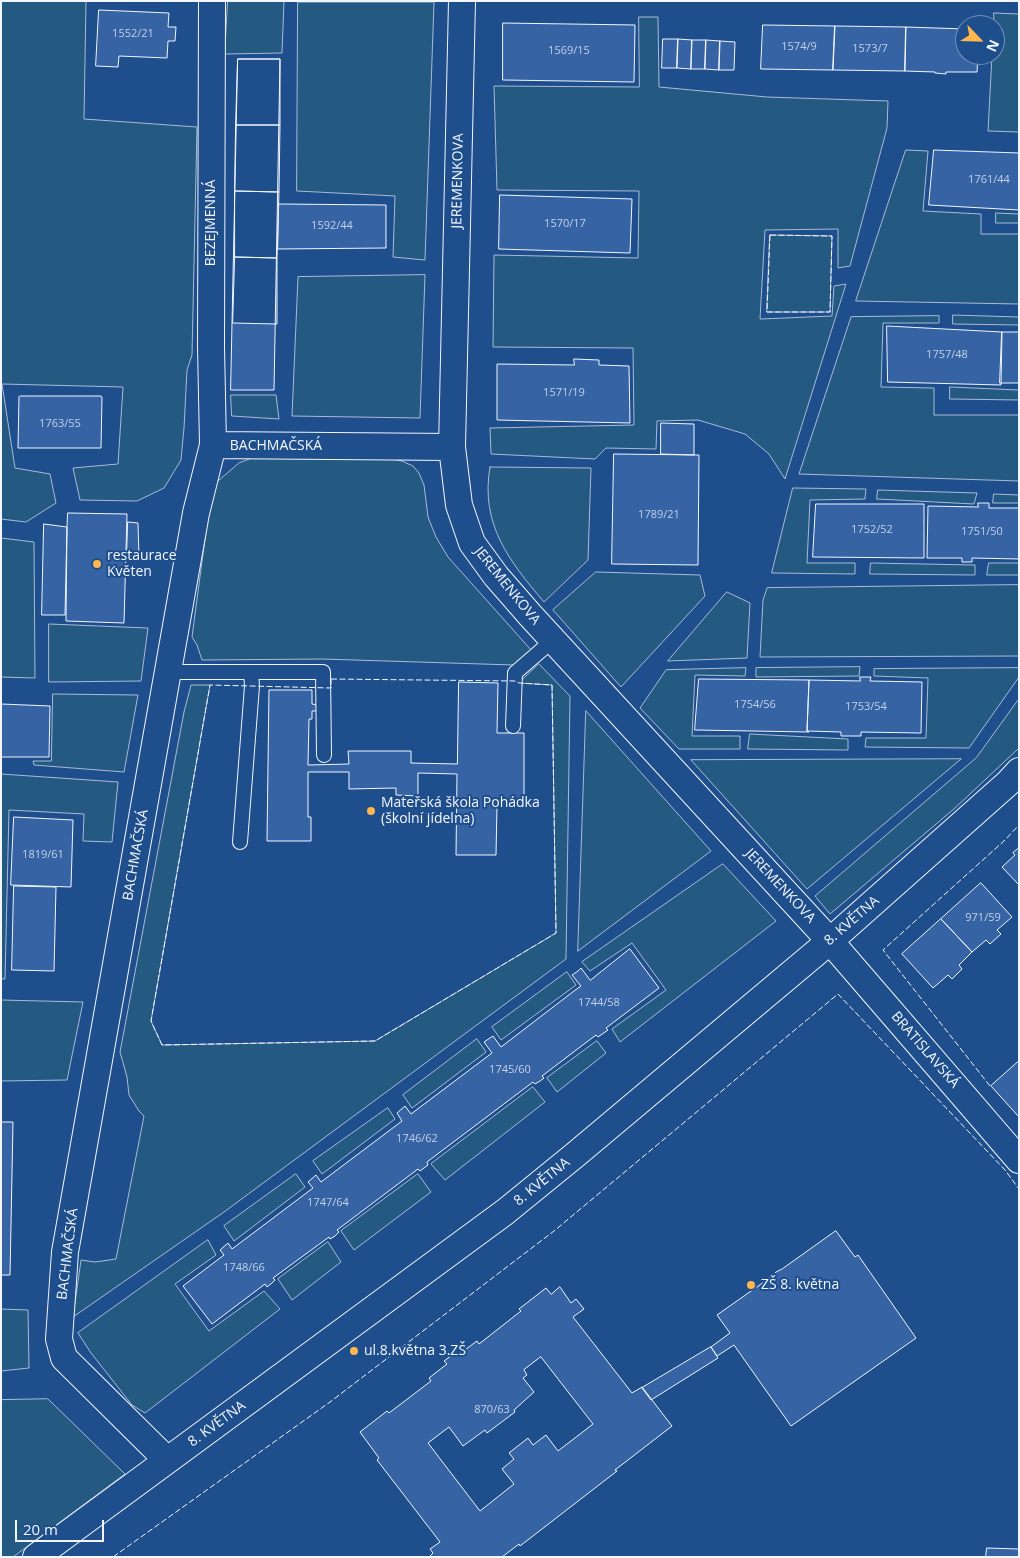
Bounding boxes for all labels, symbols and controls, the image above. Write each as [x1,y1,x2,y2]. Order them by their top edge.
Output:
north arrow [955,15,1005,65]
house number: 1552/21 [112,27,154,41]
text: N [982,37,1004,55]
house number: 1574/9 [781,40,817,54]
house number: 1573/7 [852,42,888,56]
house number: 1569/15 [548,44,590,58]
street label: JEREMENKOVA [449,133,467,229]
house number: 1761/44 [968,173,1010,187]
street label: BEZEJMENNÁ [203,180,219,266]
house number: 1570/17 [544,217,586,231]
house number: 1592/44 [311,219,353,233]
house number: 1757/48 [926,348,968,362]
house number: 1571/19 [543,386,585,400]
house number: 1763/55 [39,417,81,431]
street label: BACHMAČSKÁ [230,438,322,454]
house number: 1789/21 [638,508,680,522]
house number: 1752/52 [851,523,893,537]
house number: 1751/50 [961,525,1003,539]
street label: JEREMENKOVA [470,544,544,628]
place label: restaurace Květen [107,548,177,580]
marker: restaurace Květen [91,558,103,570]
house number: 1754/56 [734,698,776,712]
house number: 1753/54 [845,700,887,714]
place label: Mateřská škola Pohádka (školní jídelna) [381,795,540,828]
marker: Mateřská škola Pohádka (školní jídelna) [365,805,377,817]
street label: BACHMAČSKÁ [120,808,152,902]
street label: JEREMENKOVA [741,845,819,927]
house number: 1819/61 [22,848,64,862]
street label: 8. KVĚTNA [821,893,883,949]
house number: 971/59 [965,911,1001,925]
house number: 1744/58 [578,996,620,1010]
street label: BRATISLAVSKÁ [887,1008,963,1092]
house number: 1745/60 [489,1063,531,1077]
house number: 1746/62 [396,1132,438,1146]
street label: 8. KVĚTNA [511,1154,573,1210]
house number: 1747/64 [307,1196,349,1210]
street label: BACHMAČSKÁ [54,1207,82,1301]
house number: 1748/66 [223,1261,265,1275]
place label: ZŠ 8. května [761,1277,839,1293]
marker: ZŠ 8. května [745,1279,757,1291]
place label: ul.8.května 3.ZŠ [364,1343,466,1359]
marker: ul.8.května 3.ZŠ [348,1345,360,1357]
street label: 8. KVĚTNA [185,1397,249,1451]
house number: 870/63 [474,1403,510,1417]
scale bar [18,1510,106,1542]
text: 20 m [23,1519,58,1539]

